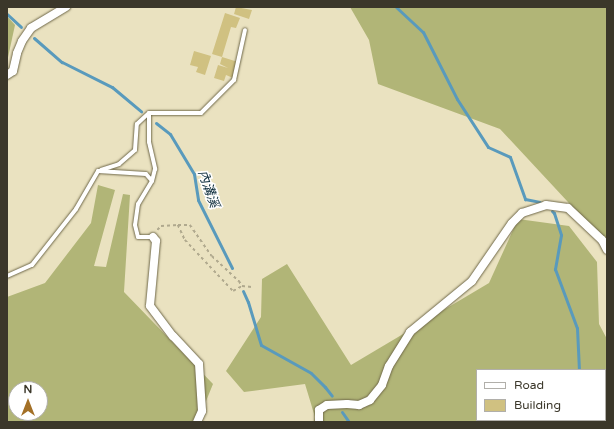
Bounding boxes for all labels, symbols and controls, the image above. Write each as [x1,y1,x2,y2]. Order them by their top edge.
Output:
water label: 內溝溪 [194,168,222,210]
legend [476,369,606,421]
text: Road [514,378,544,392]
north arrow [8,381,48,421]
text: N [24,383,32,396]
text: Building [514,398,561,412]

